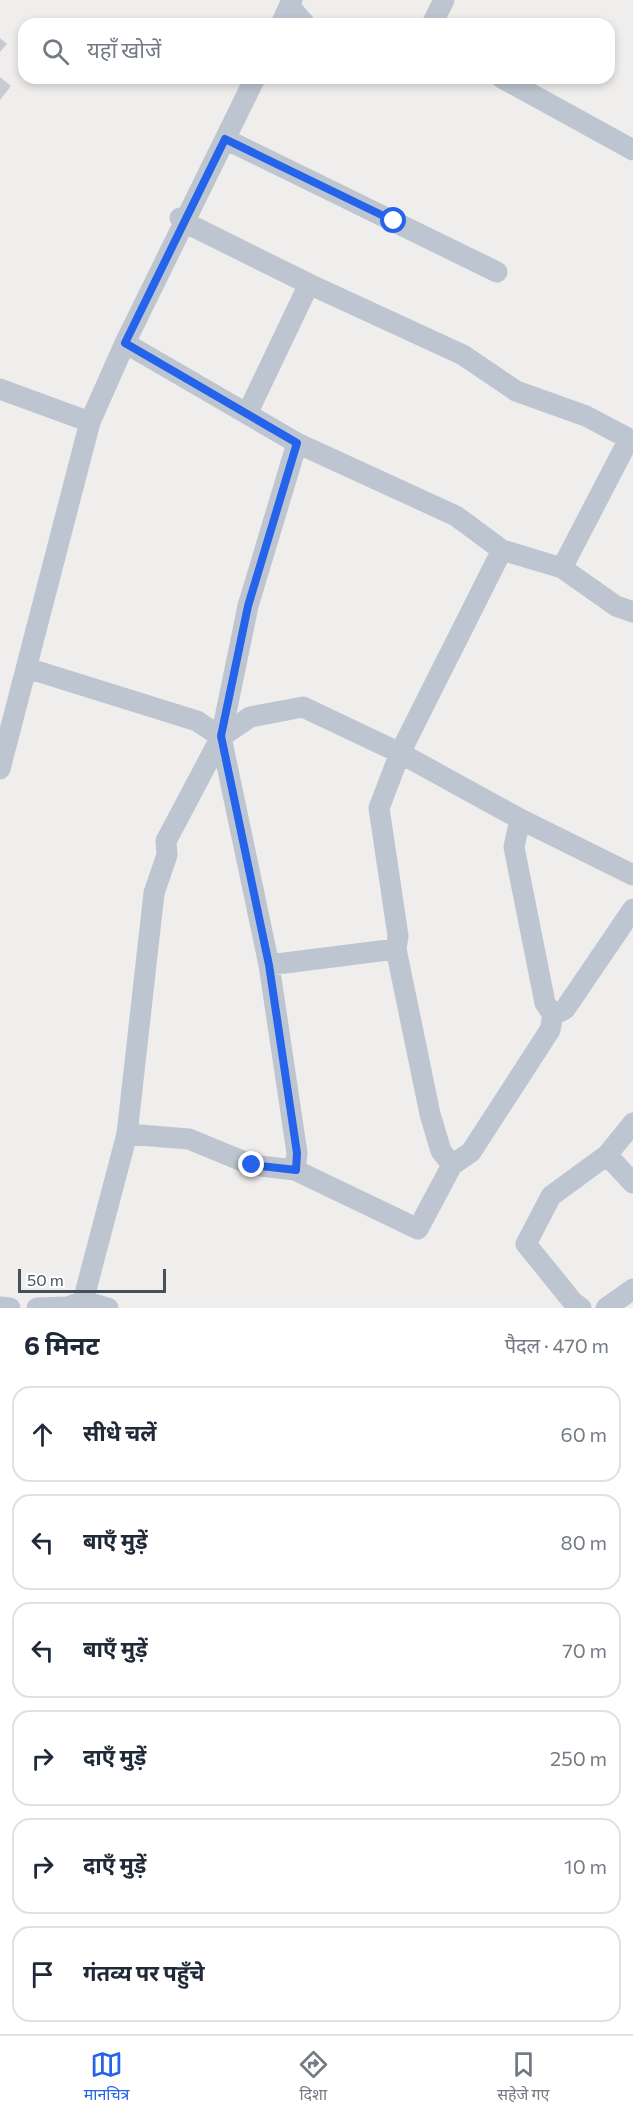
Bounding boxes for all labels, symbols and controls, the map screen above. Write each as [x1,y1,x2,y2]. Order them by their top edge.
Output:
search box [18,18,615,84]
icon: search [39,35,72,68]
text: यहाँ खोजें [87,36,161,63]
route start [380,207,406,233]
route end [238,1151,264,1177]
scale bar [18,1266,166,1294]
text: 50 m [27,1270,64,1289]
text: 6 मिनट [24,1329,100,1360]
text: पैदल · 470 m [505,1333,609,1357]
icon: ahead [26,1418,59,1451]
text: सीधे चलें [83,1419,157,1446]
text: 60 m [561,1422,607,1446]
icon: left [26,1526,59,1559]
text: बाएँ मुड़ें [83,1527,148,1554]
text: 80 m [561,1530,607,1554]
icon: left [26,1634,59,1667]
text: बाएँ मुड़ें [83,1635,148,1662]
text: 70 m [562,1638,607,1662]
icon: right [26,1742,59,1775]
text: दाएँ मुड़ें [83,1743,146,1770]
text: 250 m [550,1746,607,1770]
icon: right [26,1850,59,1883]
text: दाएँ मुड़ें [83,1851,146,1878]
text: 10 m [564,1854,607,1878]
icon: arrive [26,1958,59,1991]
text: गंतव्य पर पहुँचे [83,1959,205,1986]
tab: मानचित्र [84,2048,129,2107]
tab: दिशा [297,2048,330,2107]
tab: सहेजे गए [497,2048,549,2107]

